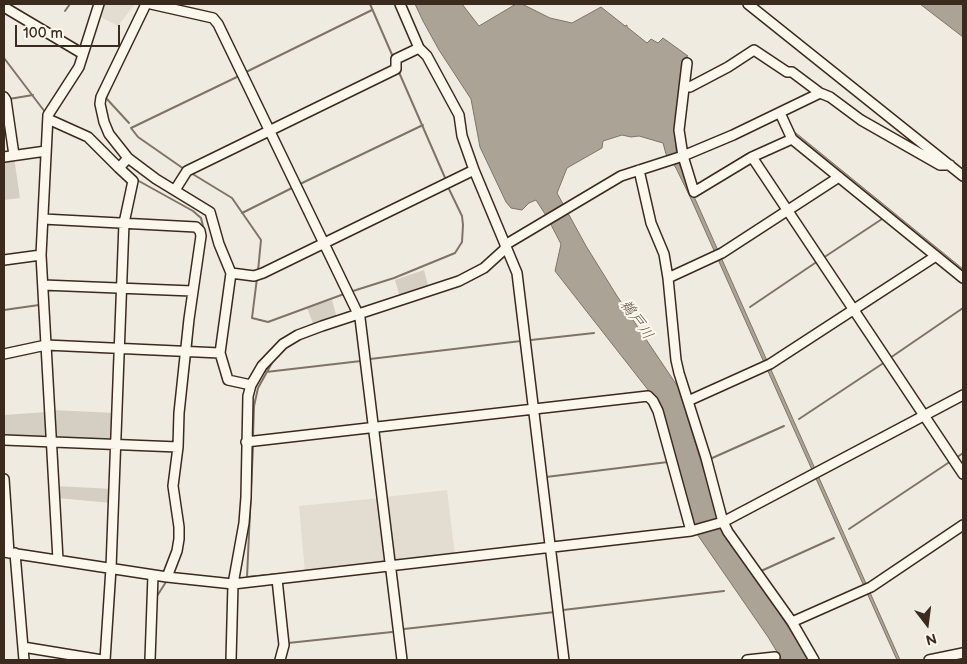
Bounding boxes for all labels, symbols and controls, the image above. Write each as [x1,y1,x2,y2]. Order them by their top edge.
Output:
scale bar [18,15,122,47]
text: 100 m [23,24,63,43]
water label: 鵜戸川 [616,296,656,344]
north arrow [902,599,952,649]
text: N [924,629,938,649]

